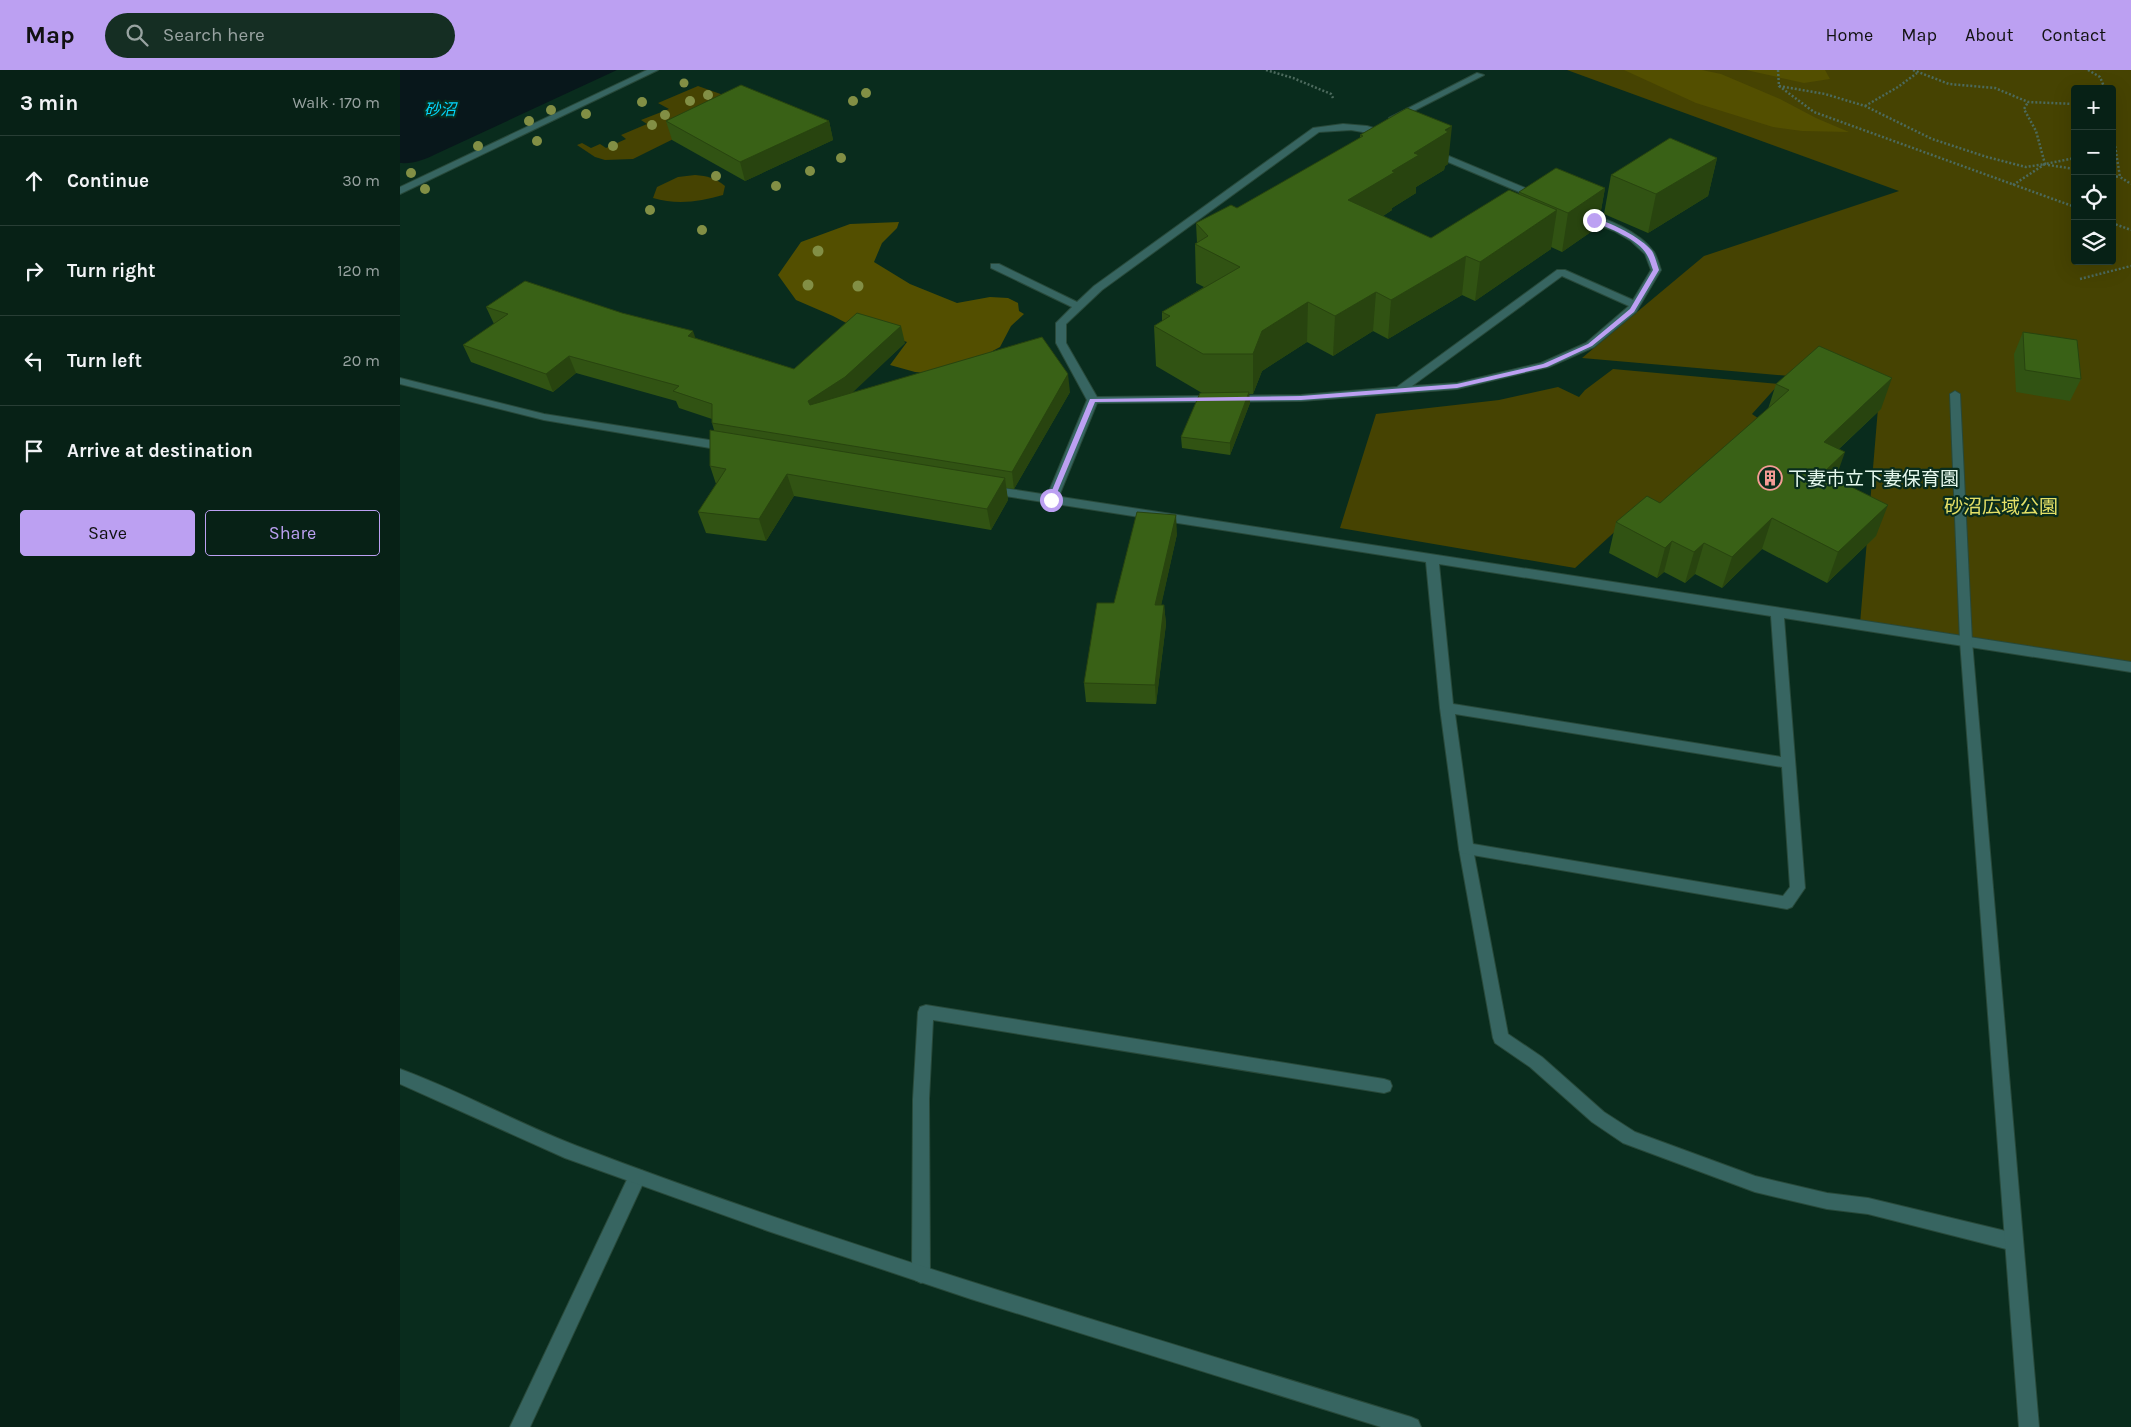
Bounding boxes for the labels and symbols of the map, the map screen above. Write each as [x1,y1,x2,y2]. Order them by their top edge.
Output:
water label: 砂沼 [424,100,458,119]
route end [1583,209,1606,232]
building icon: 下妻市立下妻保育園 [1757,465,1783,491]
place label: 下妻市立下妻保育園 [1788,468,1959,490]
route start [1040,489,1063,512]
park label: 砂沼広域公園 [1944,496,2058,518]

